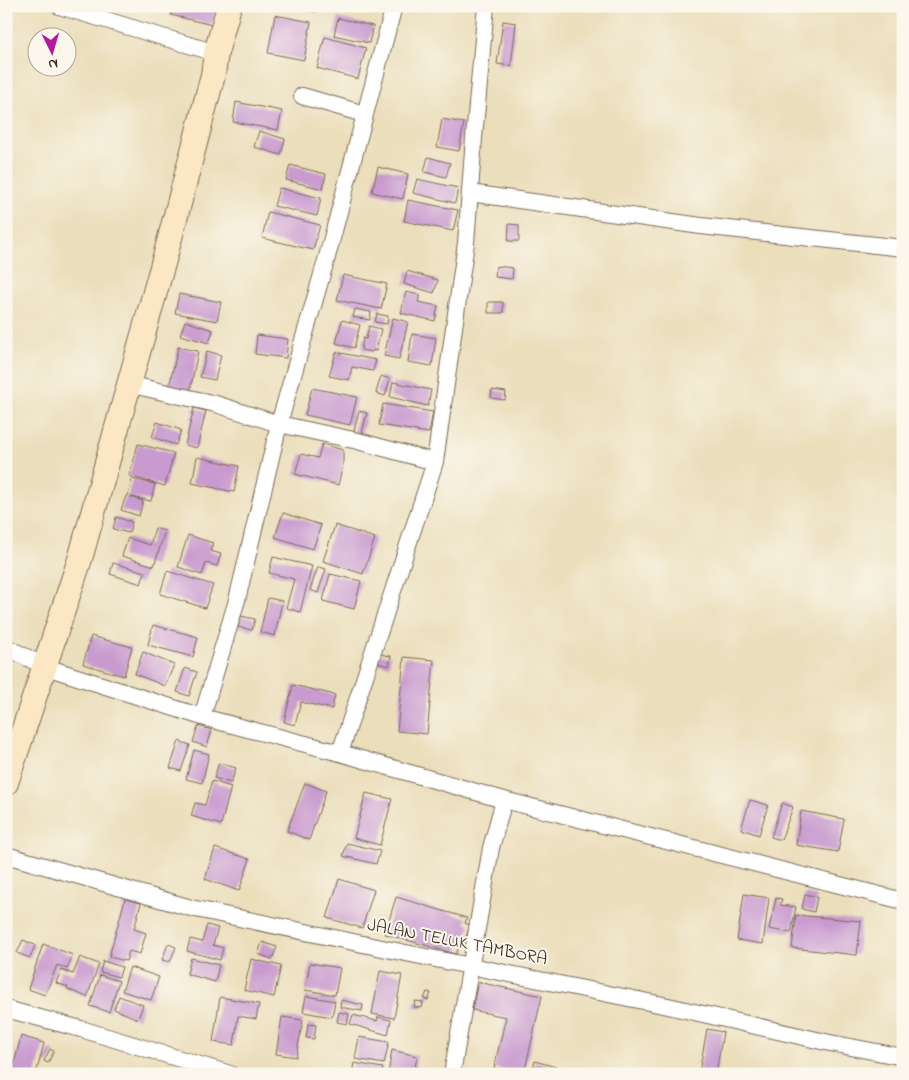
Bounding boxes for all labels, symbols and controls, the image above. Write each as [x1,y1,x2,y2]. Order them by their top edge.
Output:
north arrow [28,28,78,78]
text: N [47,53,59,74]
street label: JALAN TELUK TAMBORA [365,913,549,973]

